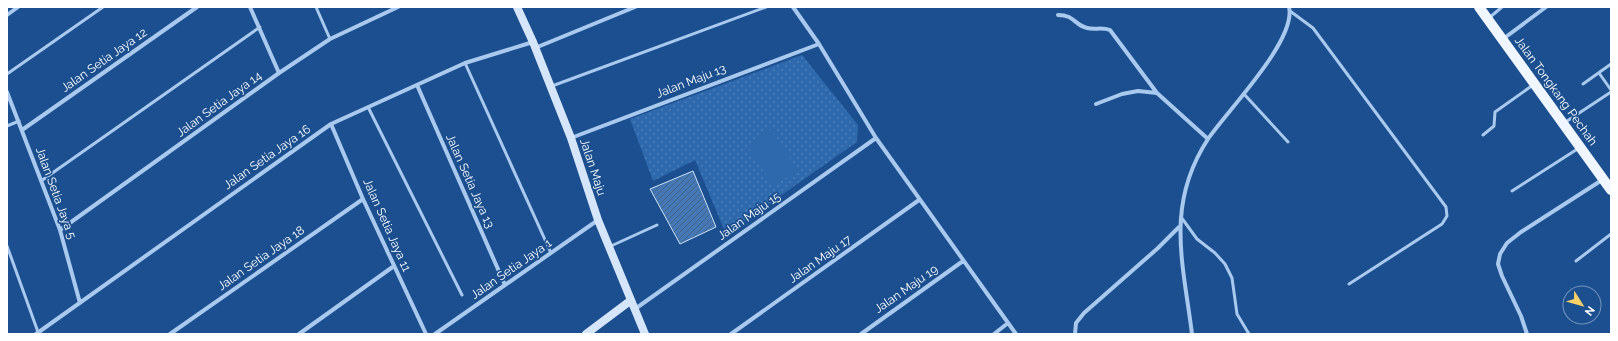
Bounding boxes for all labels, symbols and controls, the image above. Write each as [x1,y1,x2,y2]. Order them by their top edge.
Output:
street label: Jalan Setia Jaya 12 [58,25,150,95]
street label: Jalan Tongkang Pechah [1512,34,1600,148]
street label: Jalan Maju 13 [654,61,728,101]
street label: Jalan Setia Jaya 14 [174,68,265,140]
street label: Jalan Setia Jaya 16 [221,122,313,192]
street label: Jalan Setia Jaya 13 [443,132,497,230]
street label: Jalan Maju [577,137,609,197]
street label: Jalan Setia Jaya 5 [33,145,79,241]
street label: Jalan Setia Jaya 11 [360,176,414,274]
street label: Jalan Maju 15 [715,189,784,243]
street label: Jalan Setia Jaya 18 [215,223,307,293]
street label: Jalan Maju 17 [786,232,855,286]
street label: Jalan Setia Jaya 1 [468,236,554,302]
street label: Jalan Maju 19 [872,262,940,316]
north arrow [1562,285,1602,325]
text: N [1582,303,1597,318]

